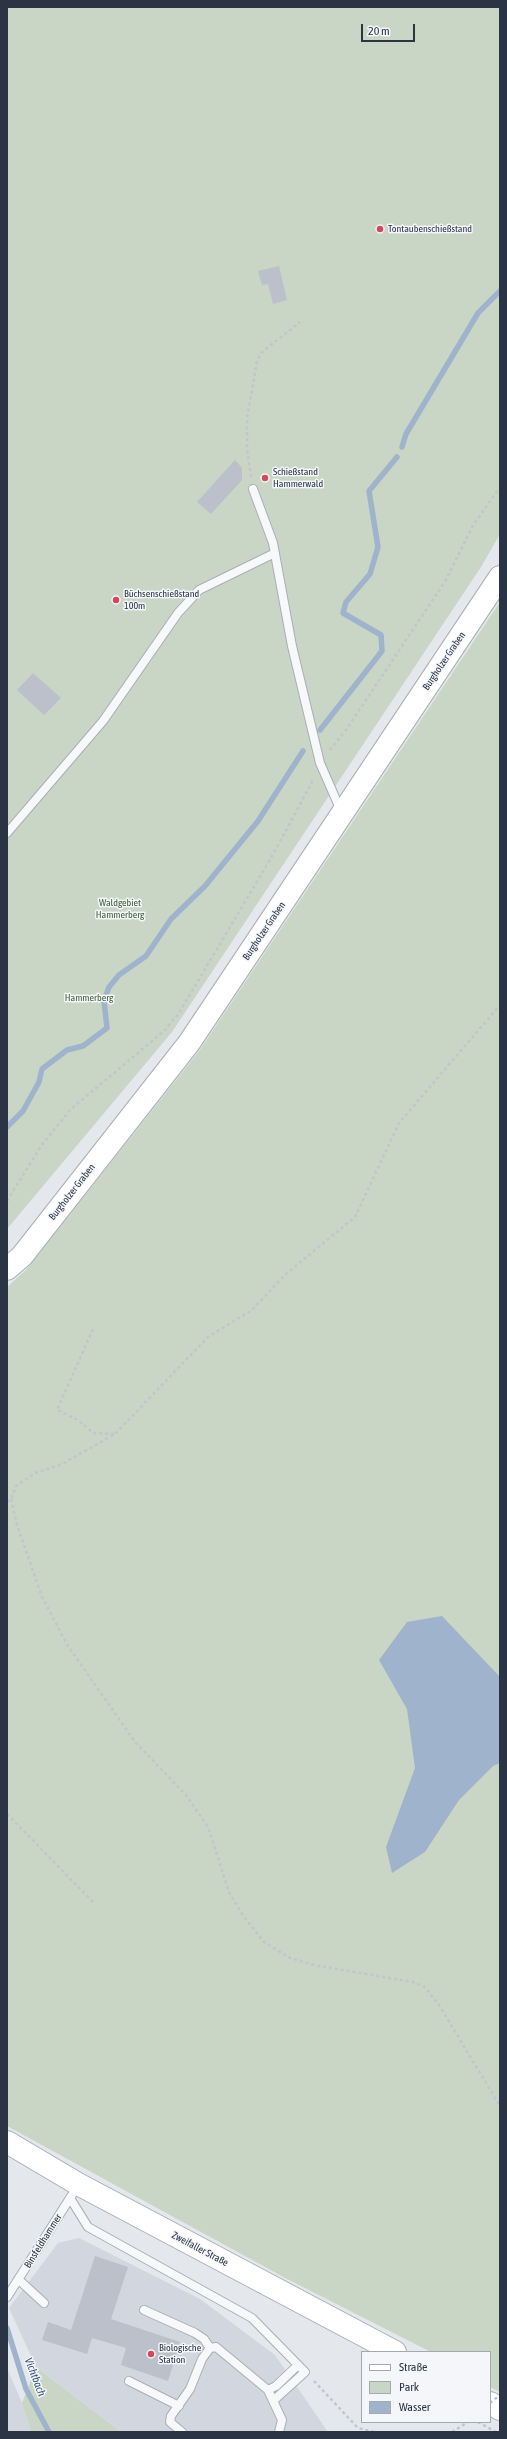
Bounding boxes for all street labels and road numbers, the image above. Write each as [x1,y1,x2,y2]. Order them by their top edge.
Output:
street label: Burgholzer Graben [420,629,468,693]
street label: Burgholzer Graben [240,899,288,963]
street label: Burgholzer Graben [46,1162,98,1222]
street label: Binsfeldhammer [22,2212,64,2270]
street label: Zweifaller Straße [170,2229,230,2269]

